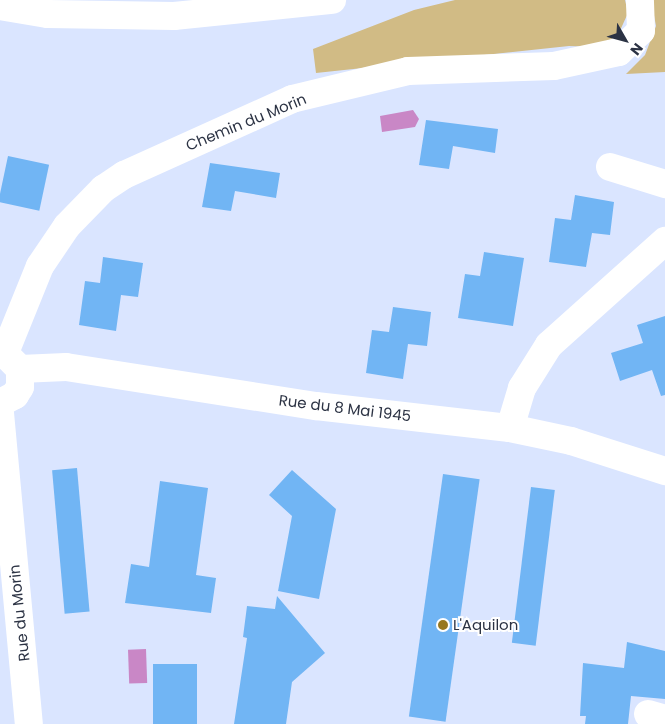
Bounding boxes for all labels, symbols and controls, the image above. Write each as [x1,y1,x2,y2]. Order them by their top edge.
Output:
north arrow [600,15,650,65]
text: N [626,39,648,60]
street label: Chemin du Morin [183,90,309,154]
street label: Rue du 8 Mai 1945 [278,391,412,425]
street label: Rue du Morin [5,564,33,662]
place label: L'Aquilon [453,616,518,634]
marker: L'Aquilon [437,619,449,631]

